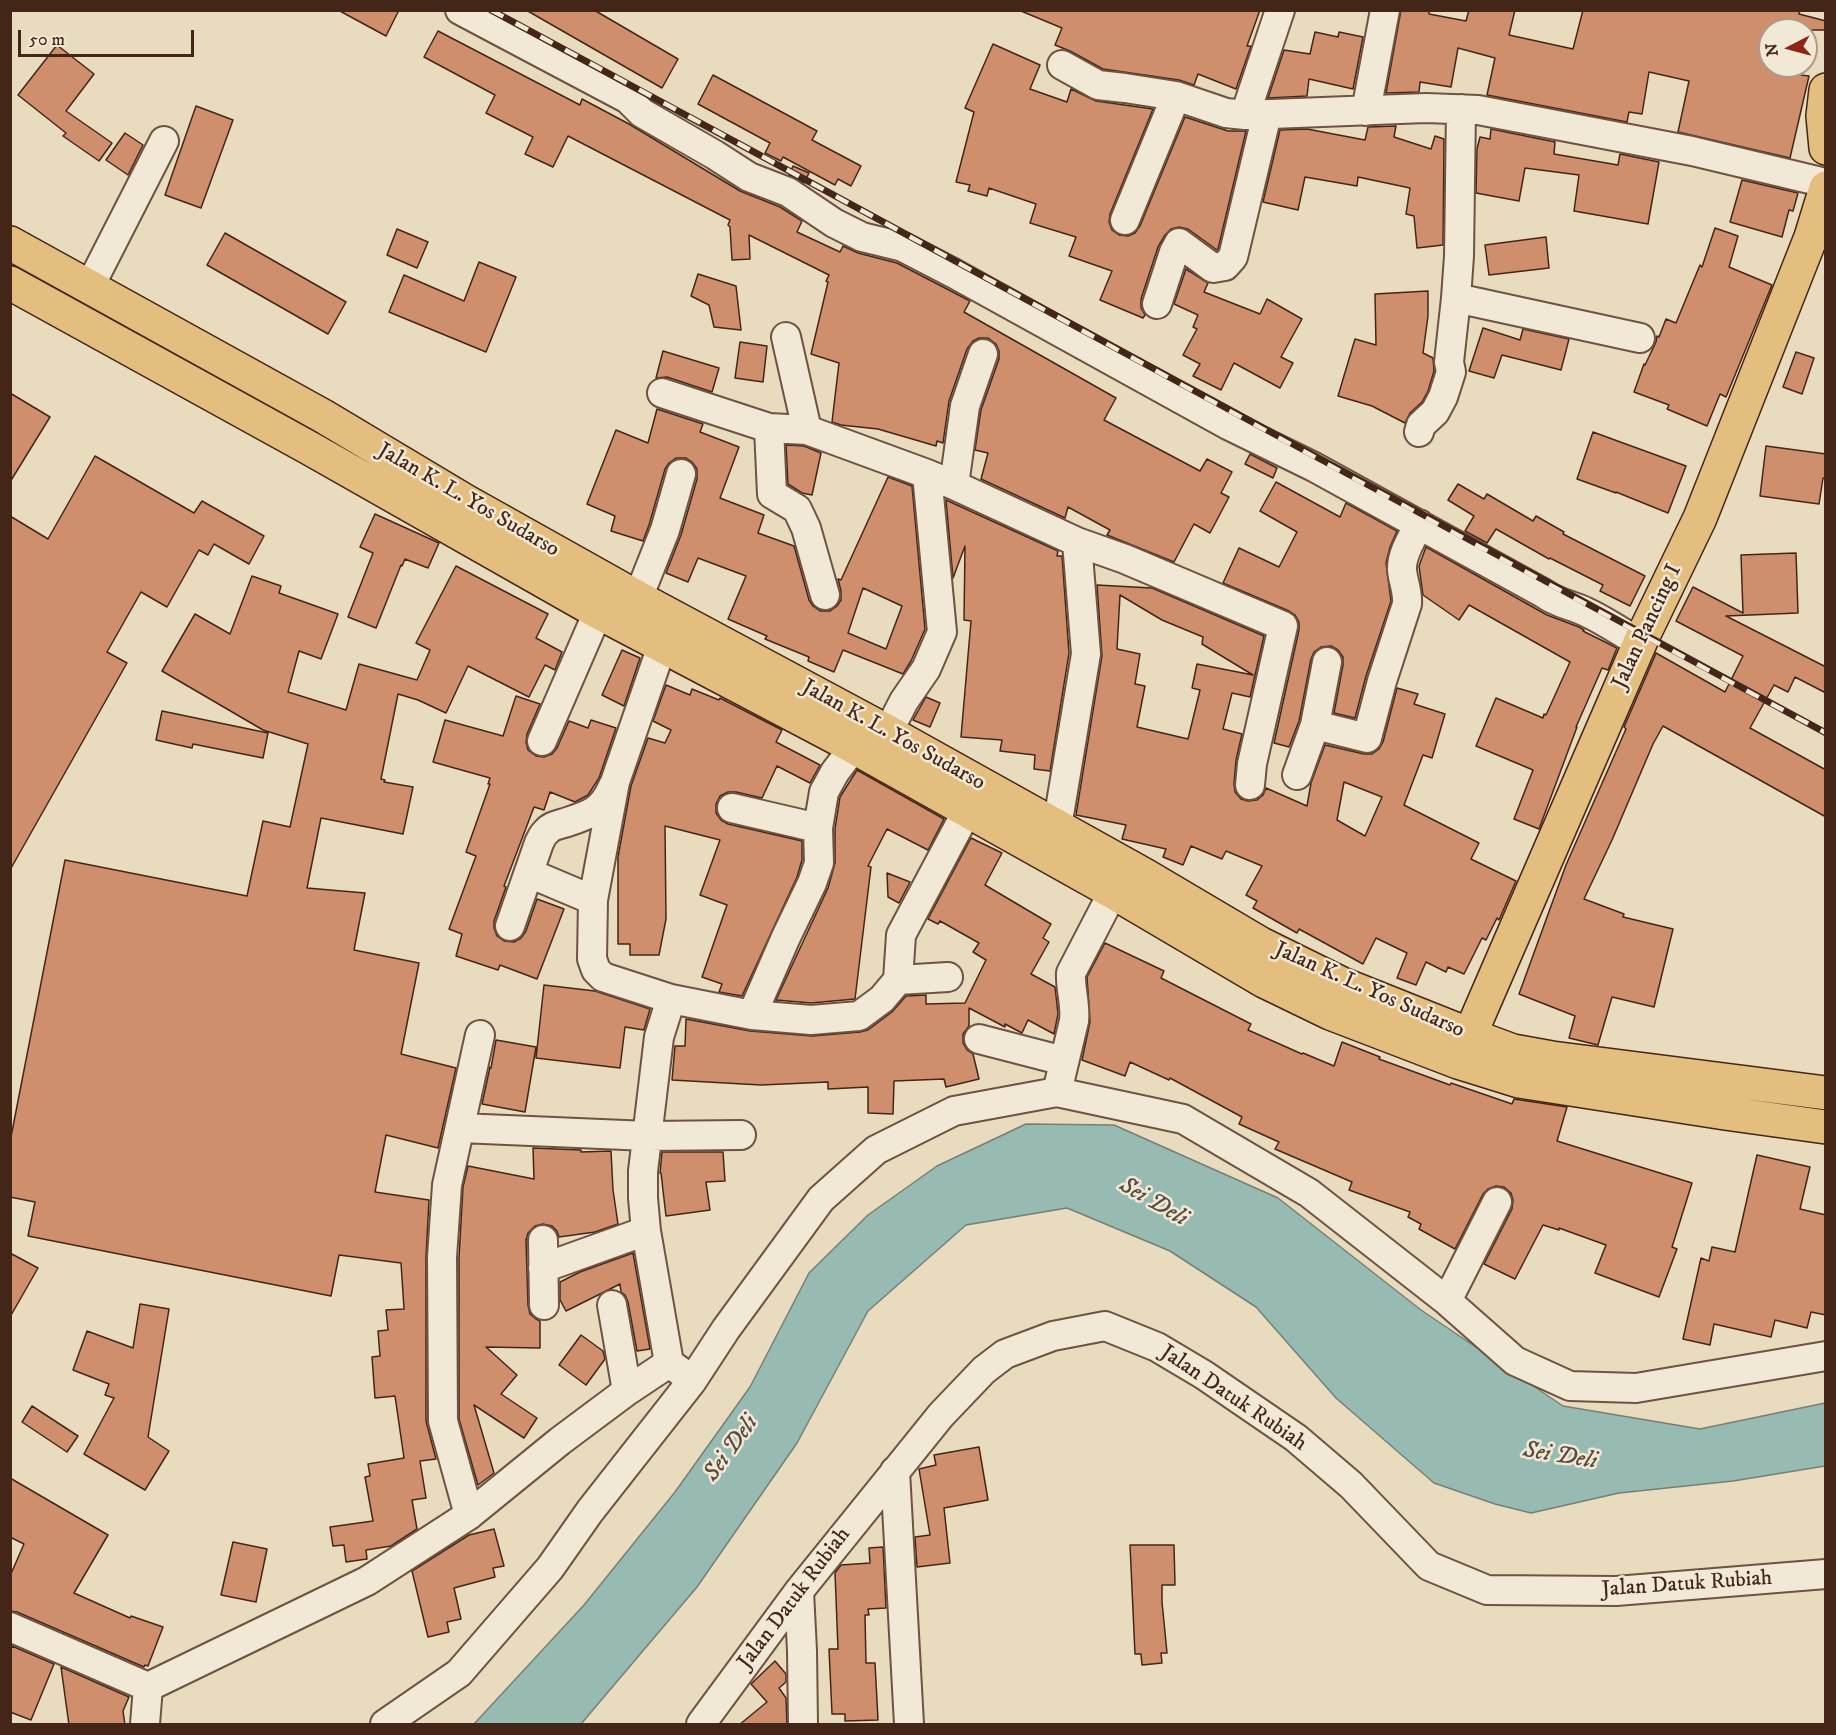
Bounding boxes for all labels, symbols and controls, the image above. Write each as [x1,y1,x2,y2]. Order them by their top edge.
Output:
scale bar [21,18,196,56]
north arrow [1758,18,1818,78]
text: 50 m [29,29,65,51]
text: N [1761,42,1783,57]
street label: Jalan K. L. Yos Sudarso [373,438,563,564]
street label: Jalan Pancing I [1608,560,1688,694]
street label: Jalan K. L. Yos Sudarso [797,675,989,797]
street label: Jalan K. L. Yos Sudarso [1270,937,1468,1045]
water label: Sei Deli [1113,1172,1193,1234]
street label: Jalan Datuk Rubiah [1155,1340,1311,1458]
water label: Sei Deli [698,1410,766,1488]
water label: Sei Deli [1521,1437,1599,1477]
street label: Jalan Datuk Rubiah [733,1523,857,1675]
street label: Jalan Datuk Rubiah [1601,1566,1773,1604]

